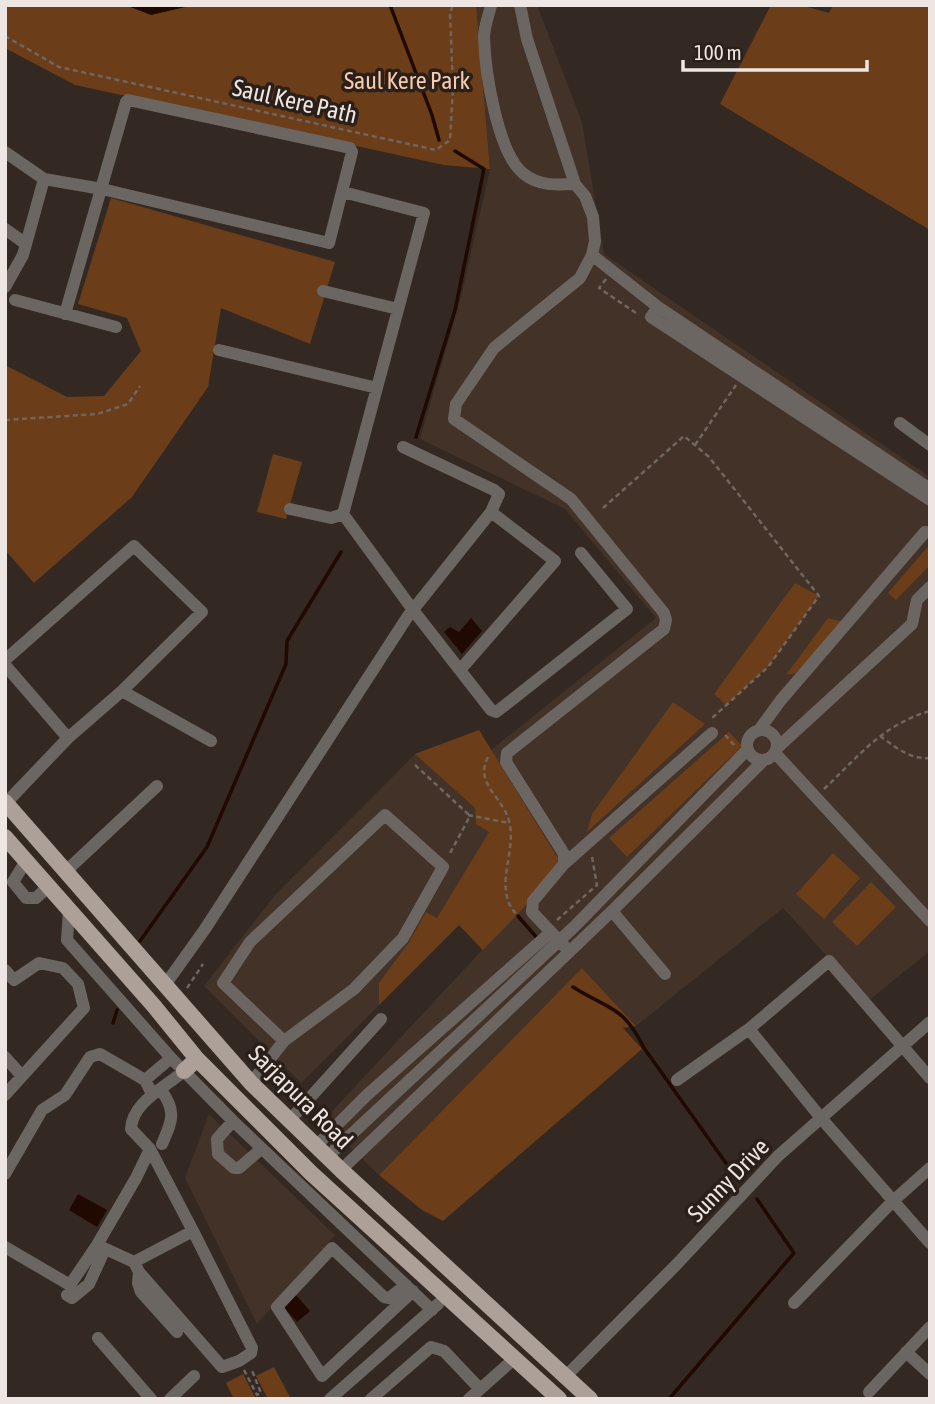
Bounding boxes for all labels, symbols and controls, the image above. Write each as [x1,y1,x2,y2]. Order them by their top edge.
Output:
scale bar [683,28,867,72]
text: 100 m [694,40,742,64]
park label: Saul Kere Park [344,67,470,94]
street label: Saul Kere Path [230,74,360,128]
street label: Sarjapura Road [244,1040,358,1154]
street label: Sunny Drive [682,1133,774,1227]

